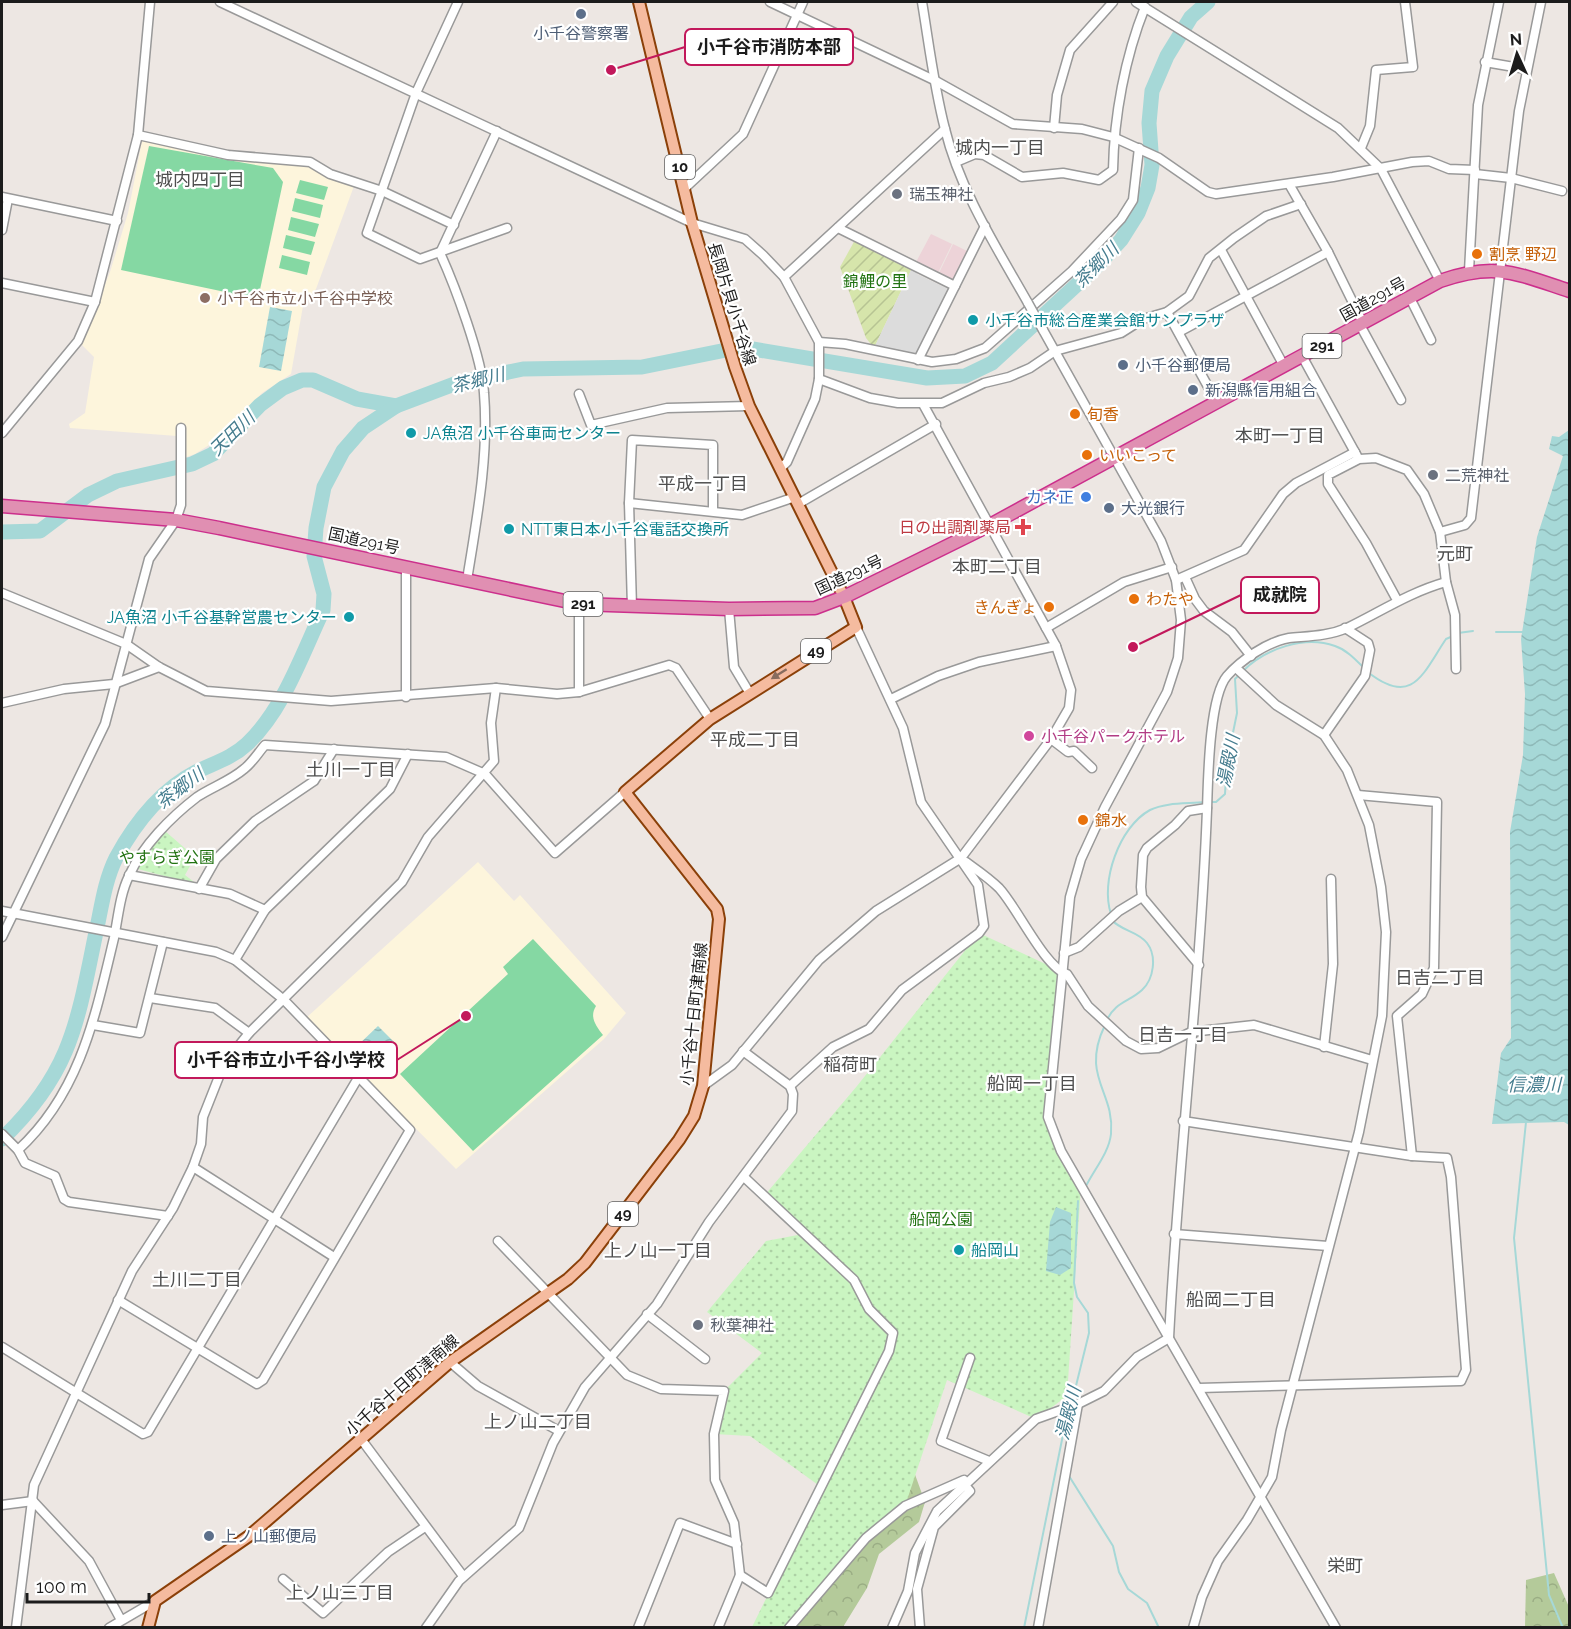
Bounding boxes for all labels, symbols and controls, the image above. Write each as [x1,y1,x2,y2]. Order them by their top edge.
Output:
marker: 小千谷警察署 [574,7,588,21]
place label: 小千谷警察署 [533,24,629,43]
north arrow [1487,24,1547,84]
callout: 小千谷市消防本部 [685,29,853,65]
text: N [1509,30,1523,49]
text: 小千谷市消防本部 [697,36,841,57]
district label: 城内一丁目 [955,137,1045,158]
road number: 10 [665,155,695,179]
district label: 城内四丁目 [155,169,245,190]
place label: 瑞玉神社 [909,185,973,204]
marker: 瑞玉神社 [890,187,904,201]
water label: 茶郷川 [1069,237,1124,292]
street label: 長岡片貝小千谷線 [704,240,760,368]
place label: 割烹 野辺 [1489,245,1557,264]
marker: 割烹 野辺 [1470,247,1484,261]
park label: 錦鯉の里 [843,272,907,291]
street label: 国道291号 [1337,273,1409,325]
place label: 小千谷市立小千谷中学校 [217,289,393,308]
marker: 小千谷市立小千谷中学校 [198,291,212,305]
place label: 小千谷市総合産業会館サンプラザ [985,311,1225,330]
marker: 小千谷市総合産業会館サンプラザ [966,313,980,327]
road number: 291 [1302,334,1342,358]
place label: 小千谷郵便局 [1135,356,1231,375]
marker: 小千谷郵便局 [1116,358,1130,372]
water label: 茶郷川 [449,363,509,397]
place label: 新潟縣信用組合 [1205,381,1317,400]
marker: 新潟縣信用組合 [1186,383,1200,397]
water label: 天田川 [205,405,260,459]
place label: 旬香 [1087,405,1119,424]
marker: 旬香 [1068,407,1082,421]
place label: JA魚沼 小千谷車両センター [423,424,621,443]
district label: 本町一丁目 [1235,425,1325,446]
marker: JA魚沼 小千谷車両センター [404,426,418,440]
place label: いいこって [1099,446,1177,465]
marker: いいこって [1080,448,1094,462]
place label: 二荒神社 [1445,466,1509,485]
marker: 二荒神社 [1426,468,1440,482]
district label: 平成一丁目 [658,473,748,494]
place label: カネ正 [1026,488,1074,507]
marker: カネ正 [1079,490,1093,504]
place label: 大光銀行 [1121,499,1185,518]
marker: 大光銀行 [1102,501,1116,515]
place label: 日の出調剤薬局 [899,518,1011,537]
place label: NTT東日本小千谷電話交換所 [521,520,729,539]
marker: 日の出調剤薬局 [1016,520,1030,534]
marker: NTT東日本小千谷電話交換所 [502,522,516,536]
street label: 国道291号 [327,524,401,558]
district label: 元町 [1437,543,1473,564]
street label: 国道291号 [812,551,886,599]
district label: 本町二丁目 [952,556,1042,577]
callout: 成就院 [1241,577,1319,613]
text: 成就院 [1253,584,1307,605]
place label: わたや [1146,590,1194,609]
road number: 291 [564,592,602,616]
marker: わたや [1127,592,1141,606]
place label: きんぎょ [974,598,1037,617]
marker: きんぎょ [1042,600,1056,614]
place label: JA魚沼 小千谷基幹営農センター [107,608,337,627]
marker: JA魚沼 小千谷基幹営農センター [342,610,356,624]
road number: 49 [801,639,831,663]
one-way arrow [771,668,787,679]
place label: 小千谷パークホテル [1041,727,1185,746]
district label: 平成二丁目 [710,729,800,750]
marker: 小千谷パークホテル [1022,729,1036,743]
water label: 湯殿川 [1213,731,1244,790]
district label: 土川一丁目 [306,759,396,780]
water label: 茶郷川 [152,762,209,813]
place label: 錦水 [1095,811,1127,830]
marker: 錦水 [1076,813,1090,827]
park label: やすらぎ公園 [119,848,215,867]
street label: 小千谷十日町津南線 [677,941,711,1087]
district label: 日吉二丁目 [1395,967,1485,988]
district label: 日吉一丁目 [1138,1024,1228,1045]
callout: 小千谷市立小千谷小学校 [175,1042,397,1078]
text: 小千谷市立小千谷小学校 [187,1049,385,1070]
district label: 稲荷町 [823,1054,877,1075]
district label: 船岡一丁目 [987,1073,1077,1094]
water label: 信濃川 [1507,1074,1563,1095]
road number: 49 [608,1202,638,1226]
park label: 船岡公園 [909,1210,973,1229]
district label: 上ノ山一丁目 [604,1240,712,1261]
place label: 船岡山 [971,1241,1019,1260]
marker: 船岡山 [952,1243,966,1257]
district label: 土川二丁目 [152,1269,242,1290]
district label: 船岡二丁目 [1186,1289,1276,1310]
place label: 秋葉神社 [710,1316,774,1335]
marker: 秋葉神社 [691,1318,705,1332]
street label: 小千谷十日町津南線 [341,1331,463,1439]
water label: 湯殿川 [1051,1382,1085,1442]
district label: 上ノ山二丁目 [484,1411,592,1432]
place label: 上ノ山郵便局 [221,1527,317,1546]
marker: 上ノ山郵便局 [202,1529,216,1543]
district label: 栄町 [1327,1555,1363,1576]
scale bar [27,1566,148,1604]
text: 100 m [36,1576,87,1597]
district label: 上ノ山三丁目 [286,1582,394,1603]

